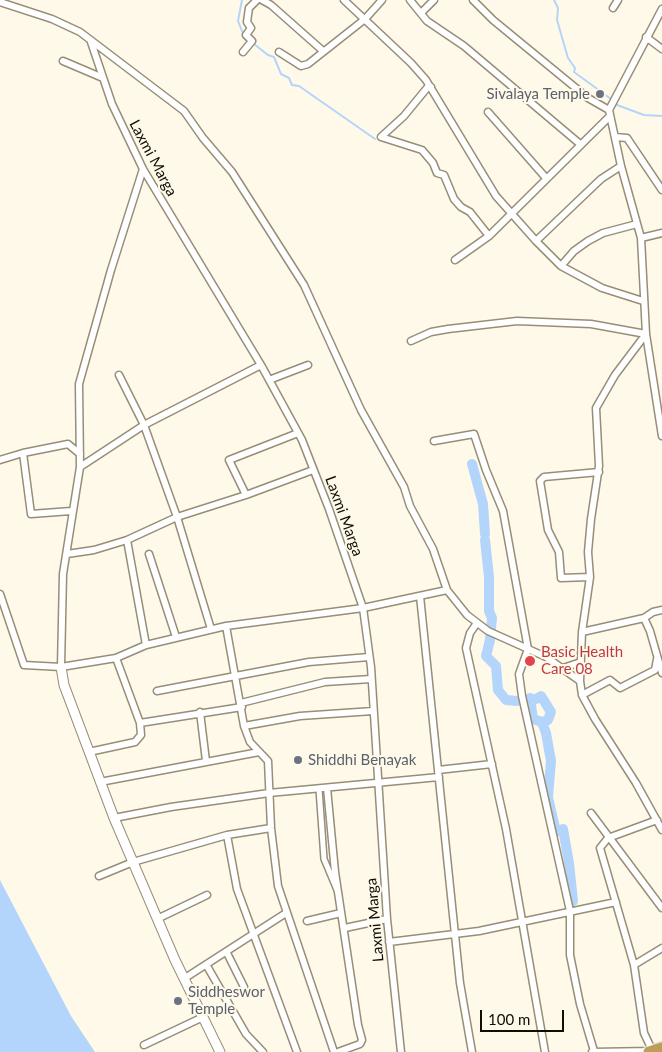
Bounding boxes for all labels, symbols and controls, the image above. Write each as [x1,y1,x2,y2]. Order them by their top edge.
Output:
place label: Sivalaya Temple [486,85,590,103]
marker: Sivalaya Temple [594,88,606,100]
street label: Laxmi Marga [125,117,181,199]
street label: Laxmi Marga [321,473,367,559]
place label: Basic Health Care 08 [541,643,623,678]
marker: Basic Health Care 08 [523,654,537,668]
place label: Shiddhi Benayak [308,751,416,769]
marker: Shiddhi Benayak [292,754,304,766]
street label: Laxmi Marga [362,877,388,963]
place label: Siddheswor Temple [188,983,265,1018]
marker: Siddheswor Temple [172,995,184,1007]
scale bar [482,1000,566,1032]
text: 100 m [488,1010,530,1028]

